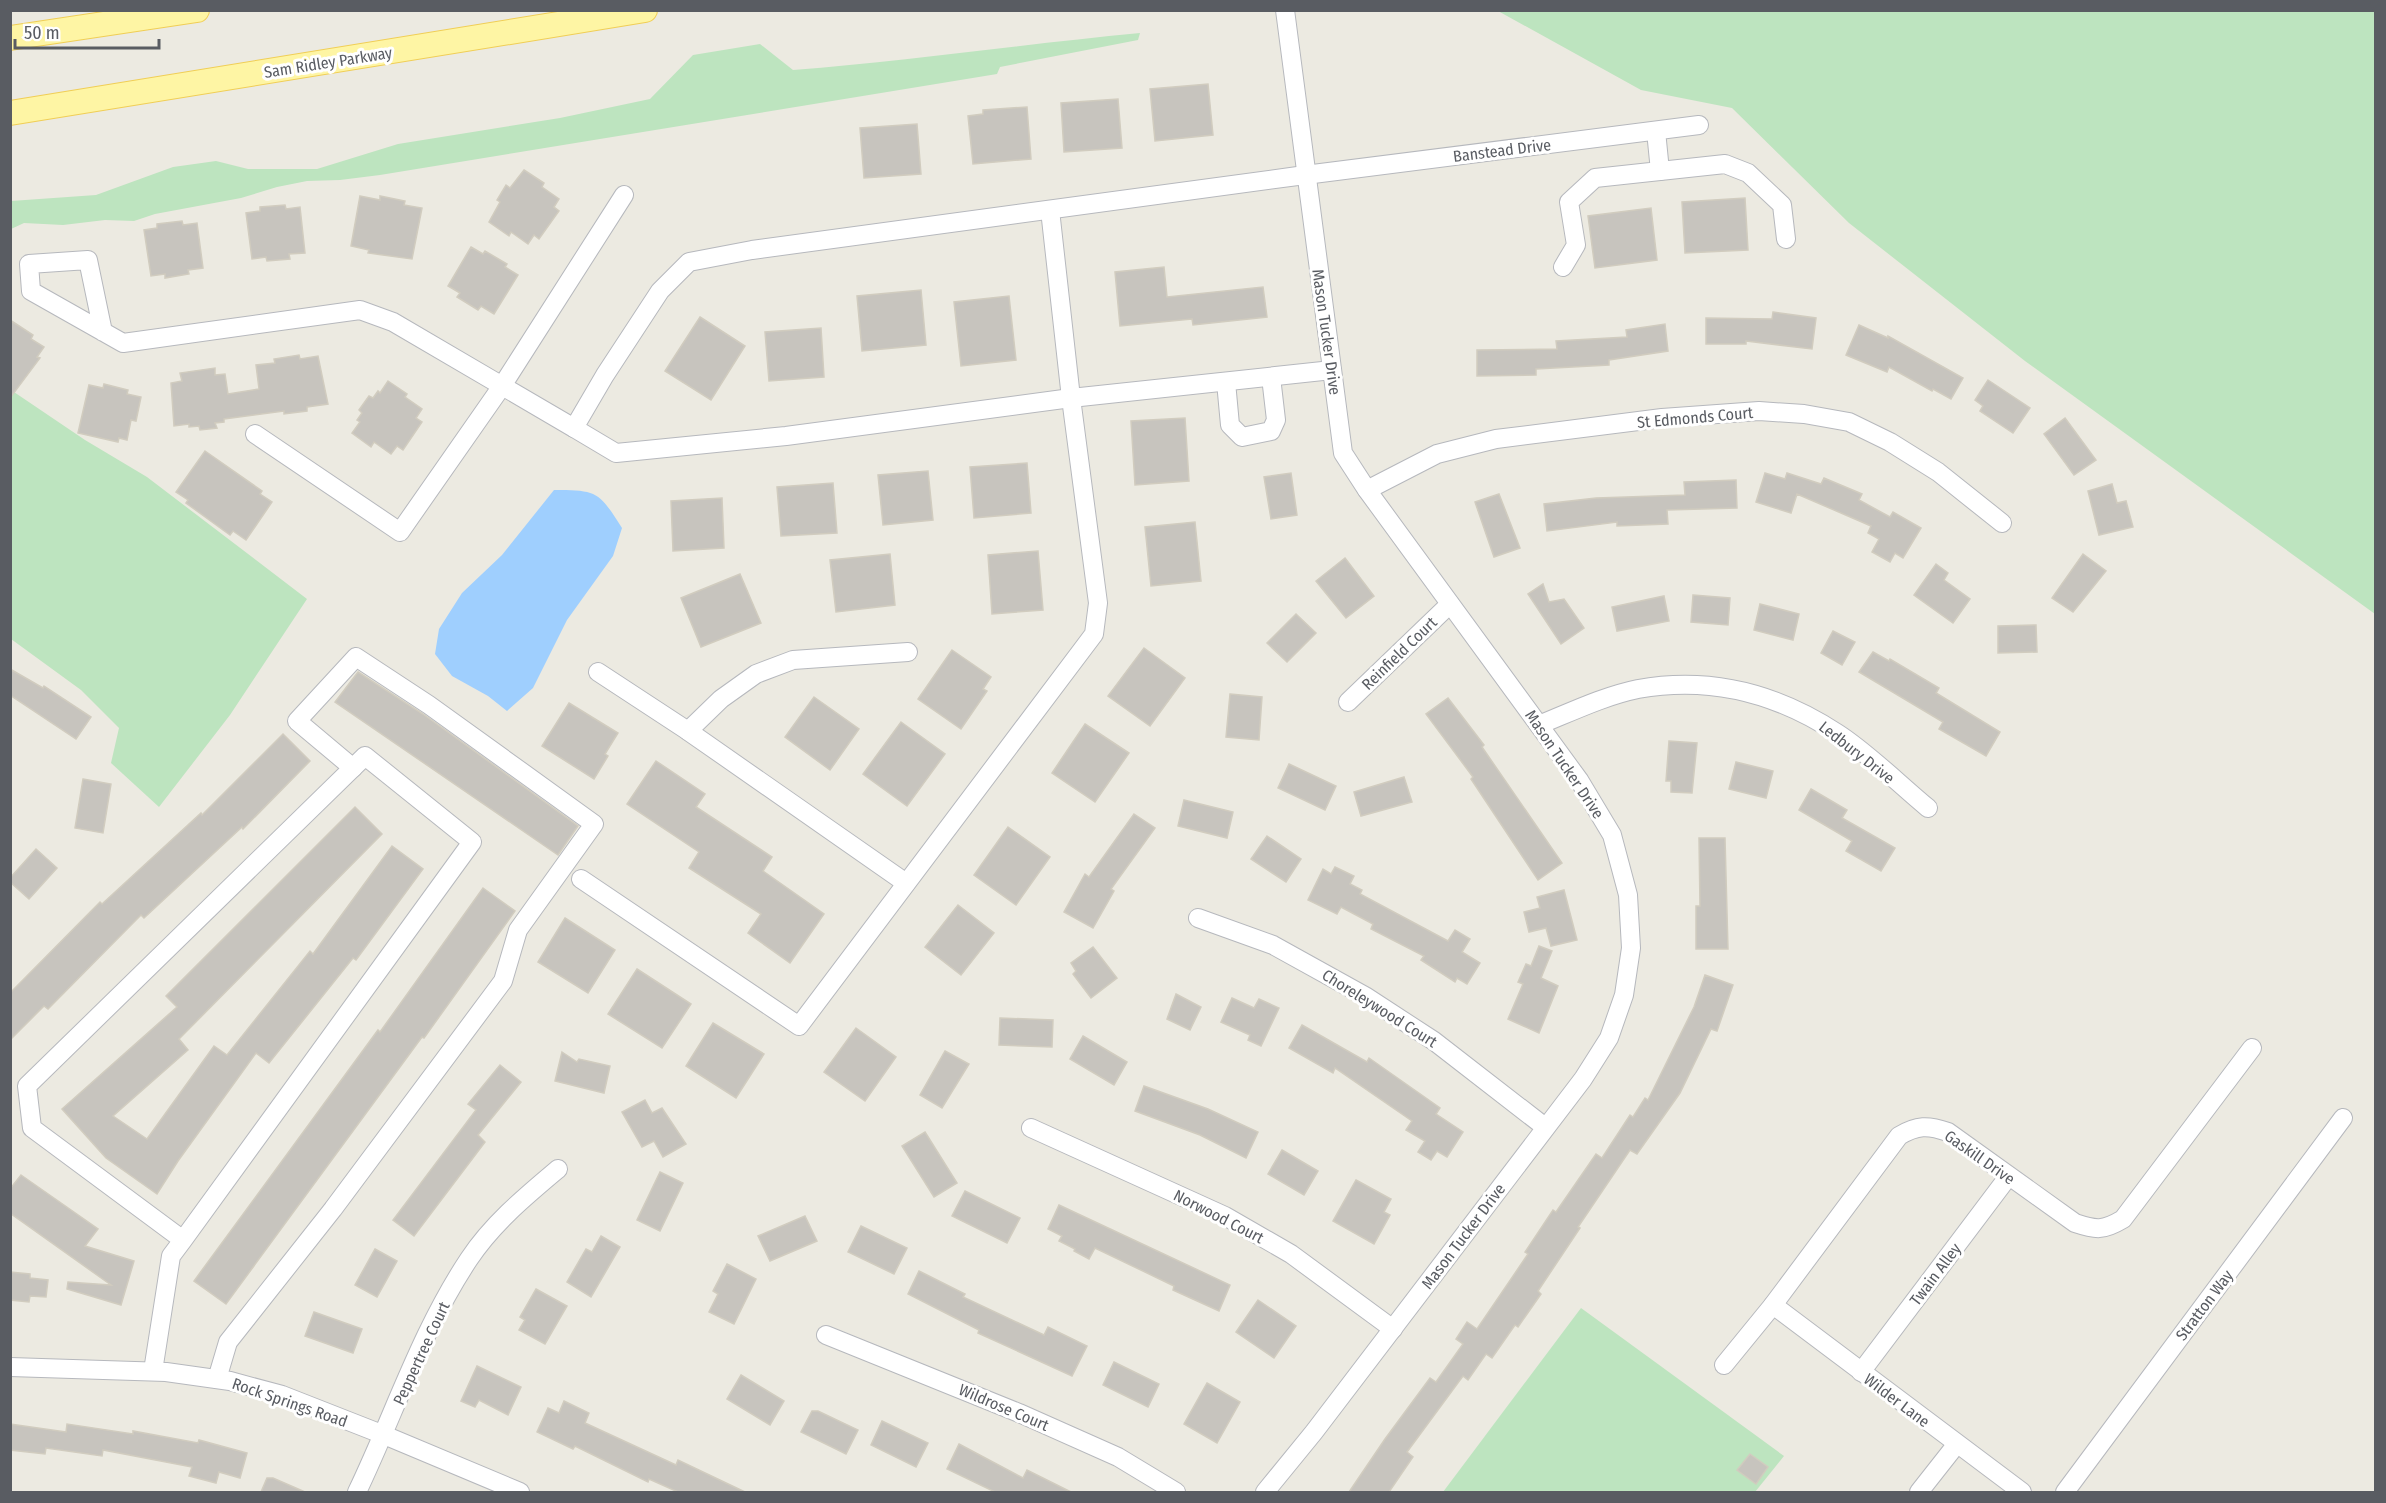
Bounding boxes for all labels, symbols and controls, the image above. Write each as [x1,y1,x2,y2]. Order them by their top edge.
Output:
scale bar [15,12,159,50]
text: 50 m [24,22,60,44]
street label: Sam Ridley Parkway [263,43,394,82]
street label: Banstead Drive [1452,135,1552,166]
street label: Mason Tucker Drive [1308,268,1345,396]
street label: St Edmonds Court [1636,403,1755,432]
street label: Reinfield Court [1358,612,1441,694]
street label: Mason Tucker Drive [1521,706,1608,822]
street label: Ledbury Drive [1815,717,1898,788]
street label: Choreleywood Court [1319,965,1441,1052]
street label: Gaskill Drive [1941,1126,2019,1189]
street label: Mason Tucker Drive [1418,1180,1509,1293]
street label: Norwood Court [1170,1186,1268,1248]
street label: Twain Alley [1906,1239,1965,1309]
street label: Stratton Way [2172,1266,2238,1344]
street label: Peppertree Court [389,1298,454,1408]
street label: Wilder Lane [1860,1370,1933,1431]
street label: Rock Springs Road [230,1374,350,1431]
street label: Wildrose Court [956,1380,1052,1435]

